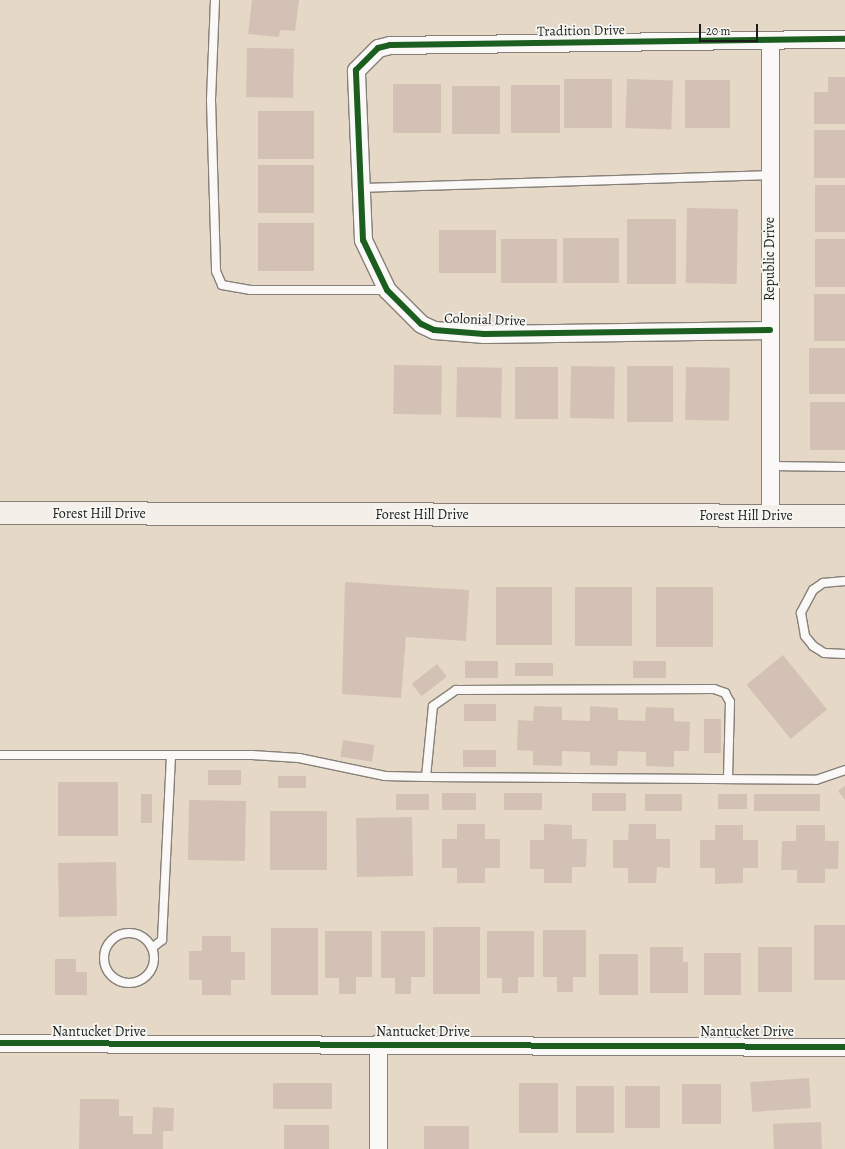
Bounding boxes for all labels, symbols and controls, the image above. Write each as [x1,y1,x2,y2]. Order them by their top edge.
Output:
scale bar [701,16,760,42]
street label: Tradition Drive [537,22,625,40]
text: 20 m [706,23,730,39]
street label: Republic Drive [762,217,778,301]
street label: Colonial Drive [444,310,526,330]
street label: Forest Hill Drive [52,506,146,522]
street label: Forest Hill Drive [375,507,469,523]
street label: Forest Hill Drive [699,508,793,524]
street label: Nantucket Drive [52,1024,146,1040]
street label: Nantucket Drive [376,1024,470,1040]
street label: Nantucket Drive [700,1024,794,1040]

